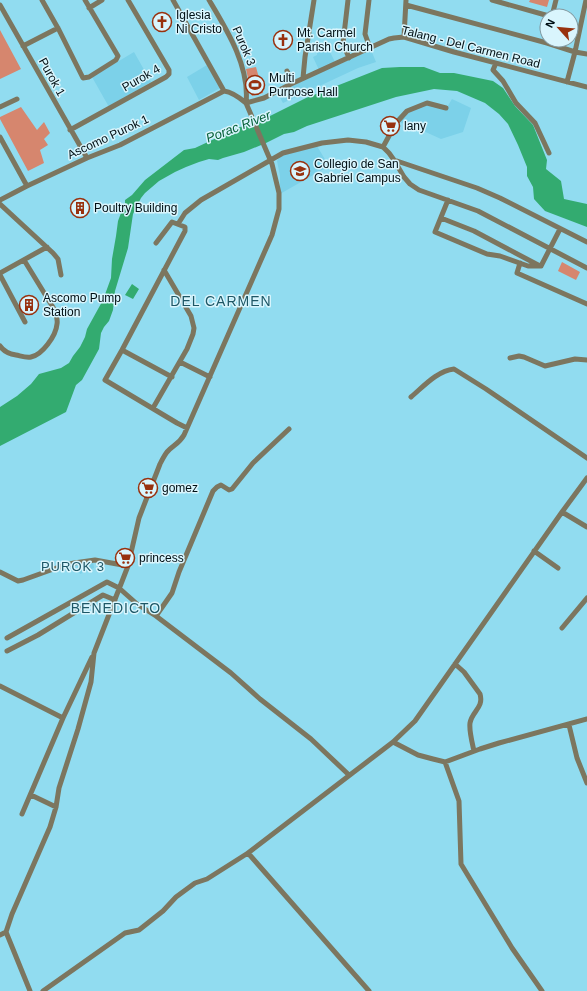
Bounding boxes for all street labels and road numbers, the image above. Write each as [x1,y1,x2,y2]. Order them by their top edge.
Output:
street label: Talang - Del Carmen Road [400,23,542,71]
street label: Purok 3 [229,24,259,68]
street label: Purok 1 [36,56,68,99]
street label: Purok 4 [120,61,163,94]
street label: Ascomo Purok 1 [65,112,151,162]

